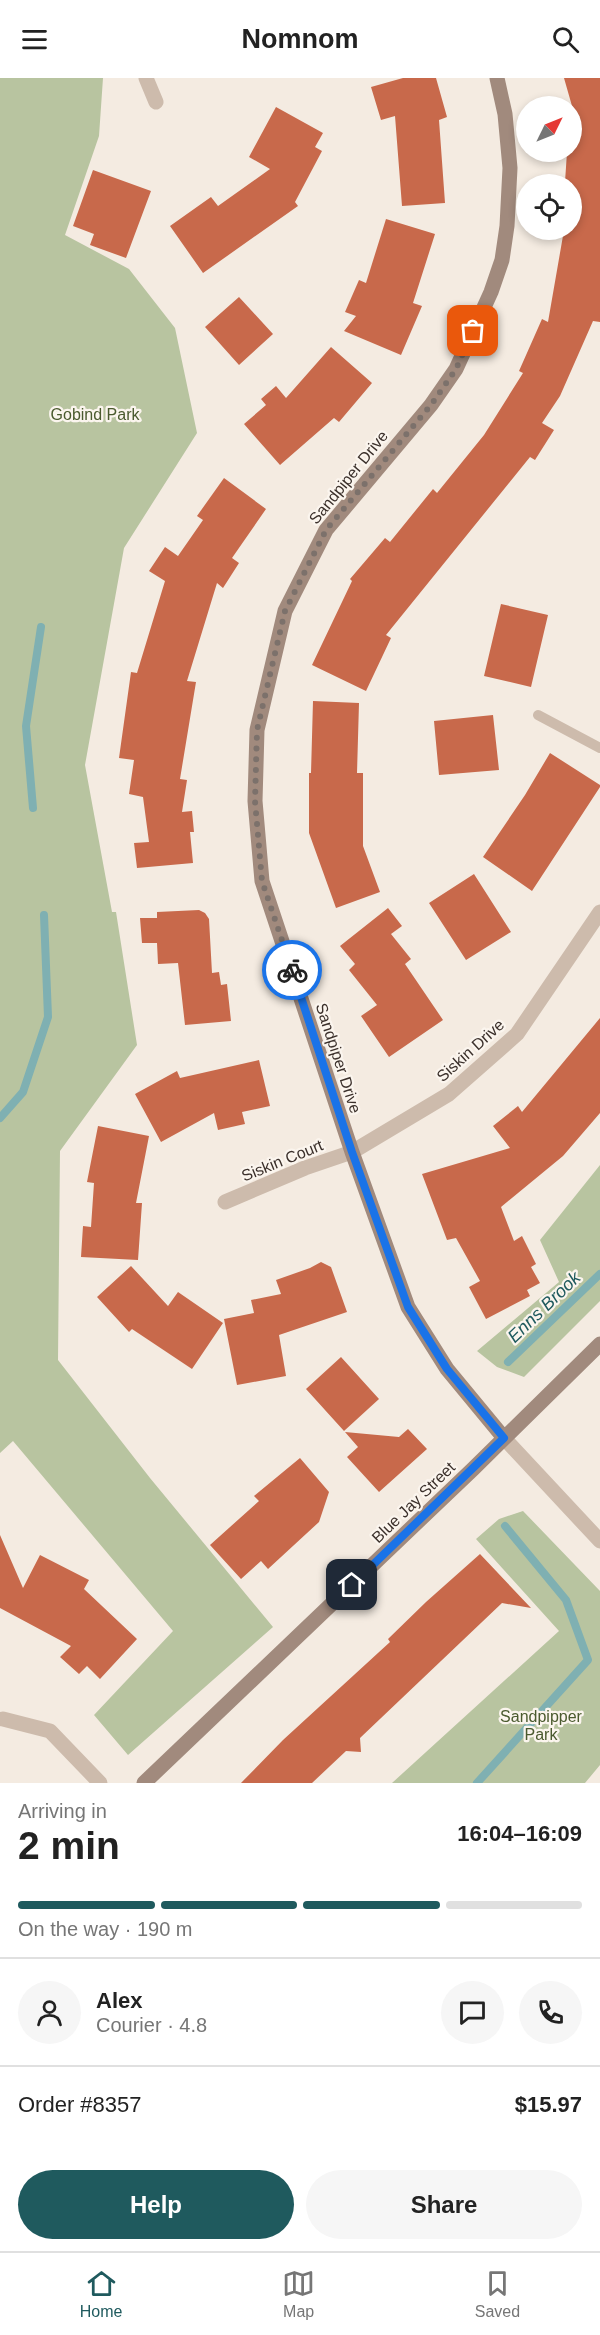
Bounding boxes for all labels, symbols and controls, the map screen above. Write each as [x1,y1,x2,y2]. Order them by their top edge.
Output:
icon: menu [18,23,51,56]
icon: search [549,23,582,56]
text: Nomnom [242,24,359,54]
north arrow [516,96,582,162]
map controls [516,96,582,240]
button: locate [516,174,582,240]
pin [447,305,498,356]
icon: bag [456,314,489,347]
park label: Gobind Park [51,406,140,423]
street label: Sandpiper Drive [306,427,391,527]
courier [262,940,322,1000]
icon: bike [276,954,309,987]
street label: Sandpiper Drive [313,1001,364,1115]
street label: Siskin Drive [433,1016,507,1085]
street label: Siskin Court [239,1136,326,1184]
water label: Enns Brook [504,1267,585,1347]
street label: Blue Jay Street [368,1458,459,1546]
pin [326,1559,377,1610]
icon: home [335,1568,368,1601]
park label: Sandpipper Park [500,1708,583,1743]
text: Arriving in [18,1800,107,1822]
text: 16:04–16:09 [457,1821,582,1846]
text: 2 min [18,1824,120,1867]
text: On the way · 190 m [18,1918,193,1940]
button: person [18,1981,81,2044]
button: chat [441,1981,504,2044]
button: phone [519,1981,582,2044]
text: Alex [96,1988,142,2013]
text: Courier · 4.8 [96,2014,207,2036]
text: Order #8357 [18,2092,142,2117]
text: $15.97 [515,2092,582,2117]
button: Help [18,2170,294,2239]
button: Share [306,2170,582,2239]
tab: Home [80,2267,123,2321]
tab: Map [282,2267,315,2321]
tab: Saved [475,2267,520,2321]

